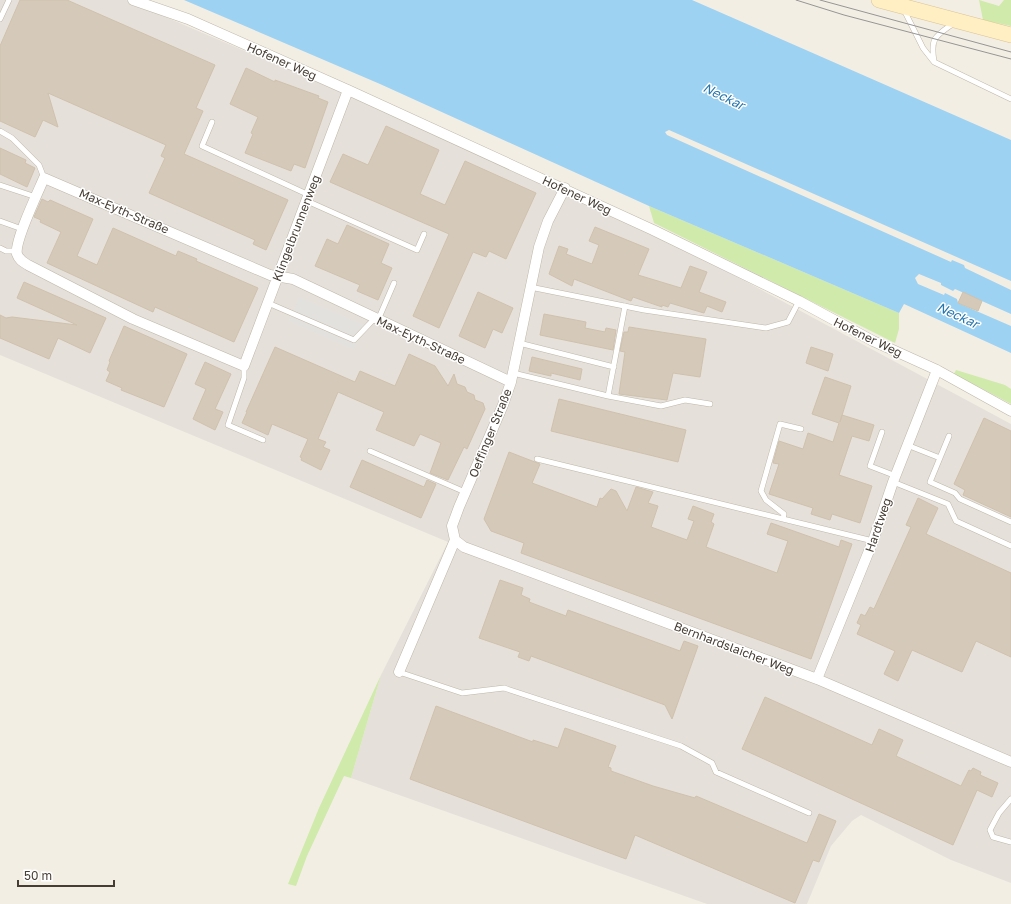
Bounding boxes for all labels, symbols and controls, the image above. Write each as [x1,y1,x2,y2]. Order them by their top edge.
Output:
street label: Hofener Weg [245,39,319,83]
water label: Neckar [701,79,749,114]
street label: Hofener Weg [540,172,614,218]
street label: Klingelbrunnenweg [269,173,323,283]
street label: Max-Eyth-Straße [77,185,171,237]
water label: Neckar [935,298,983,332]
street label: Max-Eyth-Straße [374,313,468,367]
street label: Hofener Weg [831,314,905,360]
street label: Oeffinger Straße [465,386,515,480]
street label: Hardtweg [862,496,894,554]
street label: Bernhardslaicher Weg [672,618,796,678]
scale bar [18,862,114,888]
text: 50 m [24,868,52,883]

